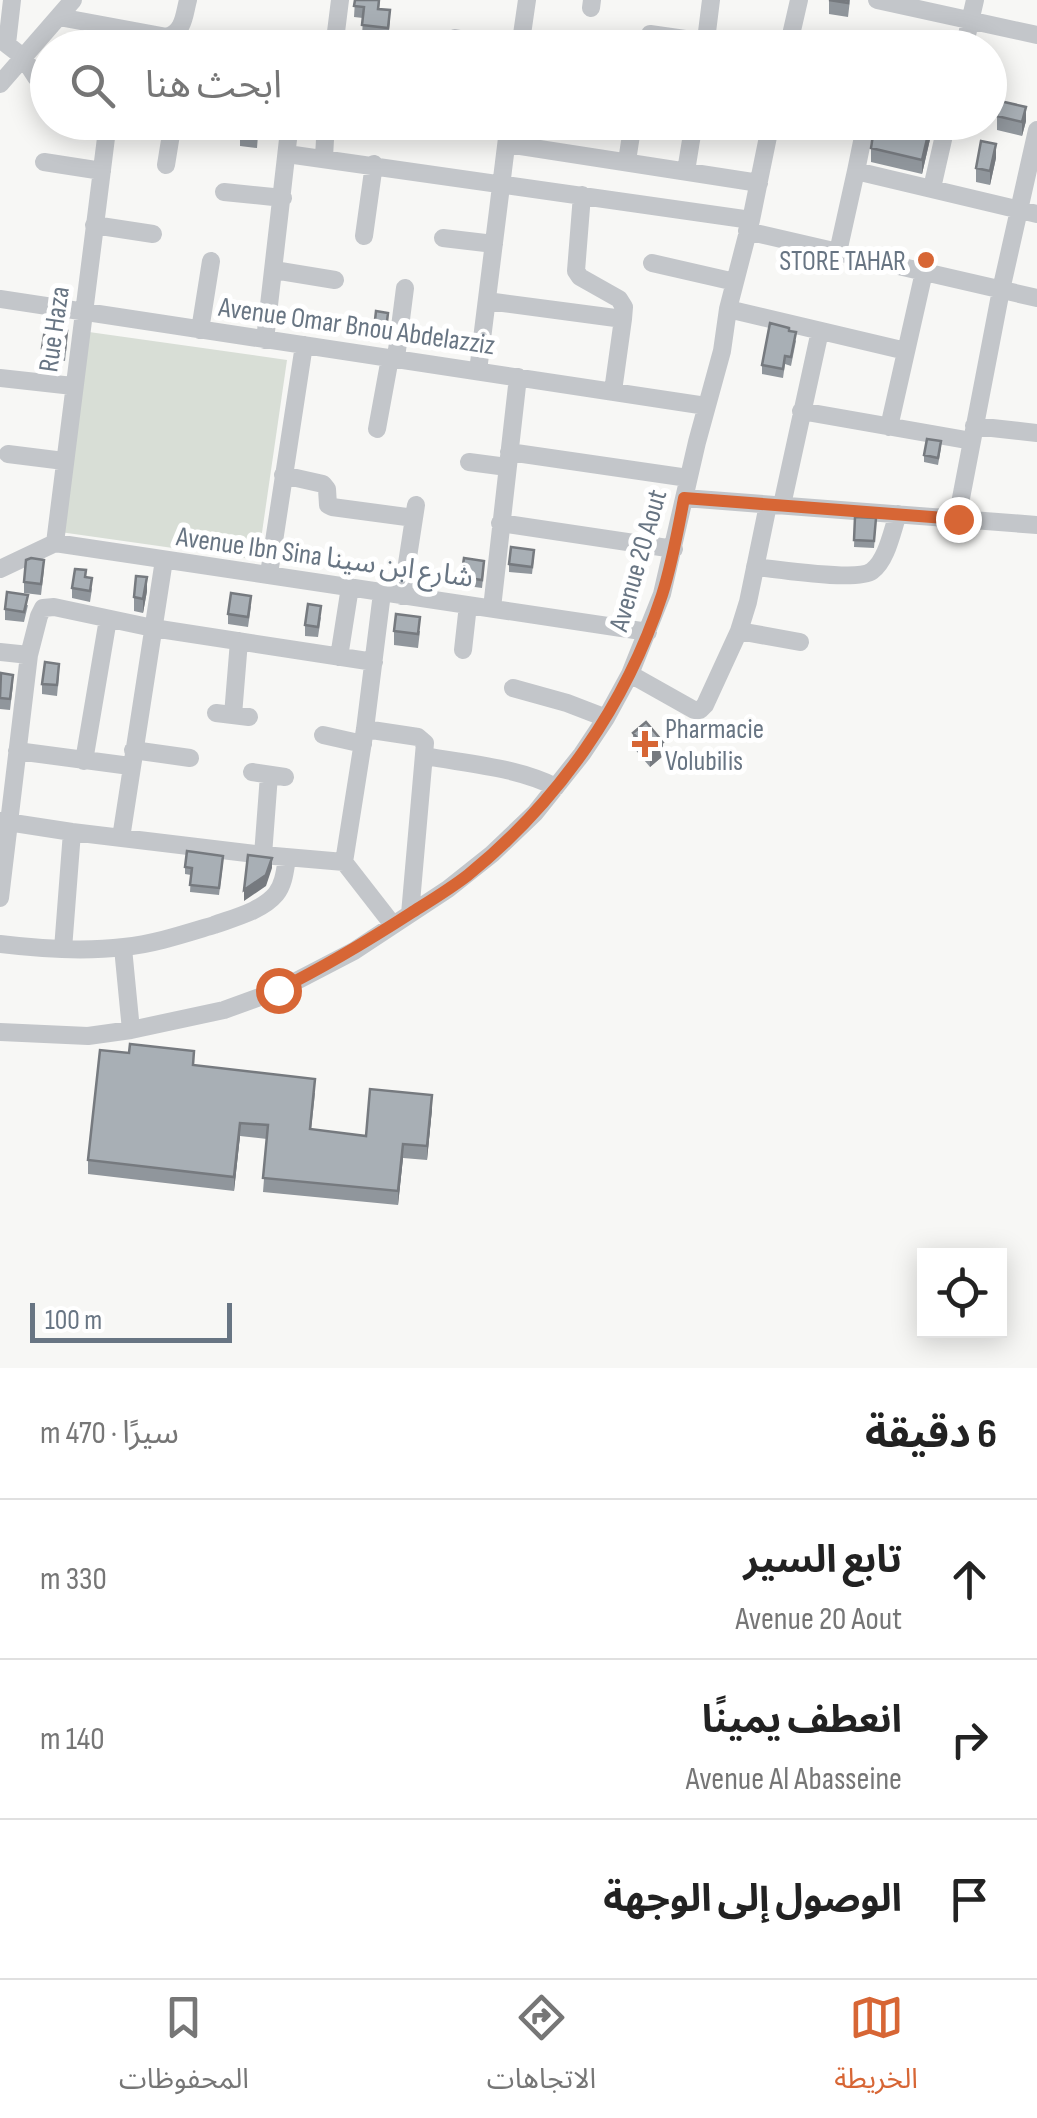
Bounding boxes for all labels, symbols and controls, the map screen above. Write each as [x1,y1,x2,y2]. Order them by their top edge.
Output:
search box [30,30,1007,140]
icon: search [65,58,120,113]
text: ابحث هنا [145,63,282,108]
place label: STORE TAHAR [779,245,906,278]
marker: STORE TAHAR [915,249,937,271]
street label: Rue Haza [32,284,77,374]
street label: Avenue Omar Bnou Abdelazziz [216,291,497,362]
street label: Avenue 20 Aout [602,486,674,636]
route end [936,497,982,543]
street label: Avenue Ibn Sina شارع ابن سينا [173,520,475,598]
place label: Pharmacie Volubilis [665,713,764,778]
marker: Pharmacie Volubilis [634,733,656,755]
route start [256,968,302,1014]
map controls [917,1248,1007,1338]
button: locate [917,1248,1007,1338]
scale bar [30,1298,232,1342]
text: 100 m [45,1304,102,1337]
text: 6 دقيقة [865,1409,997,1460]
text: سيرًا · 470 m [40,1414,179,1453]
text: تابع السير [744,1538,902,1583]
icon: ahead [942,1552,997,1607]
text: 330 m [40,1560,107,1599]
text: Avenue 20 Aout [736,1600,902,1639]
text: انعطف يمينًا [702,1698,902,1743]
icon: right [942,1712,997,1767]
text: 140 m [40,1720,105,1759]
text: Avenue Al Abasseine [686,1760,902,1799]
icon: arrive [942,1872,997,1927]
text: الوصول إلى الوجهة [603,1877,902,1922]
tab: المحفوظات [119,1990,249,2109]
tab: الاتجاهات [487,1990,596,2109]
tab: الخريطة [834,1990,918,2109]

